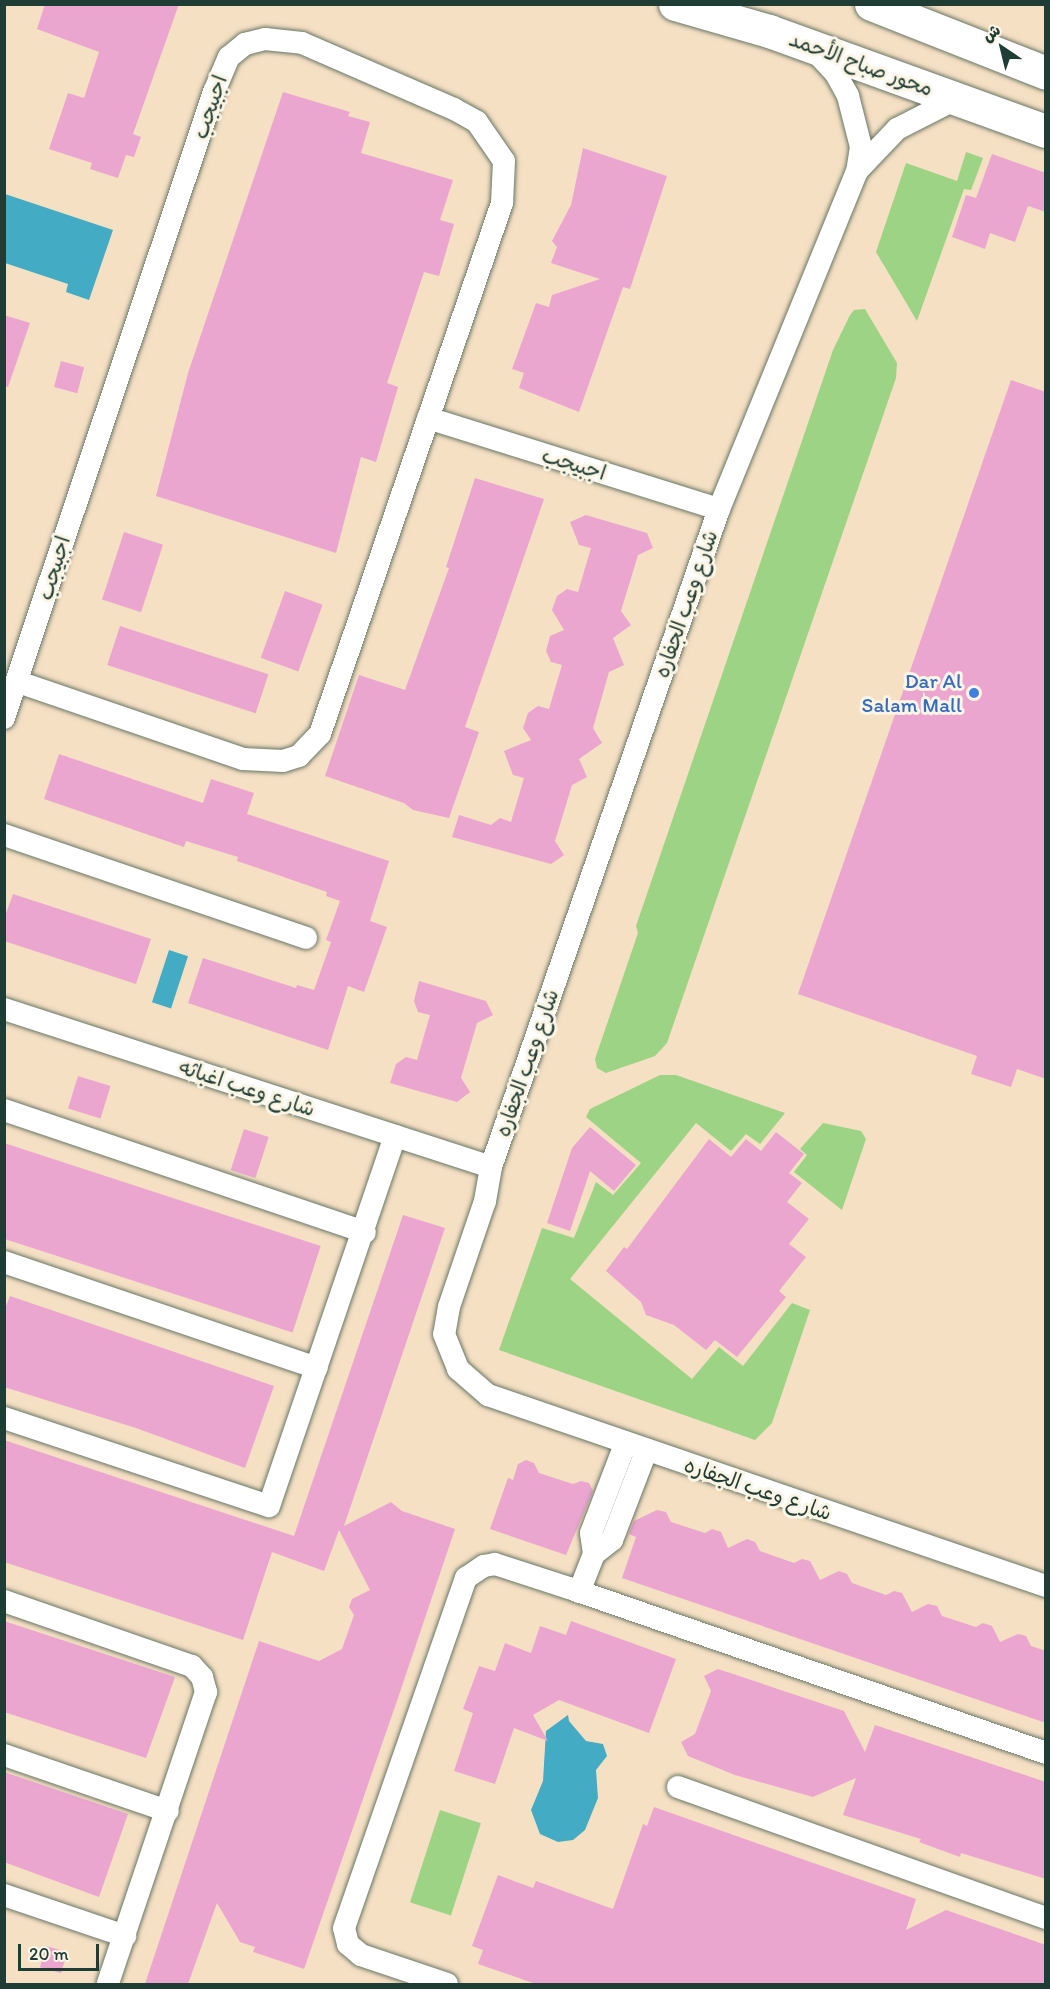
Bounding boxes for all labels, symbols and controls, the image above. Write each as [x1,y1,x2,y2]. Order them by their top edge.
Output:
north arrow [972,18,1032,78]
text: ش [979,20,1004,46]
street label: محور صباح الأحمد [786,26,936,102]
street label: اجبيجب [187,72,233,142]
street label: اجبيجب [539,442,609,486]
street label: شارع وعب الجفاره [649,527,723,681]
street label: اجبيجب [32,533,76,603]
place label: Dar Al Salam Mall [862,668,962,718]
marker: Dar Al Salam Mall [967,686,981,700]
street label: شارع وعب الجفاره [490,986,564,1140]
street label: شارع وعب اغباثه [176,1054,318,1122]
street label: شارع وعب الجفاره [681,1452,835,1526]
scale bar [21,1932,102,1970]
text: 20 m [29,1943,69,1965]

